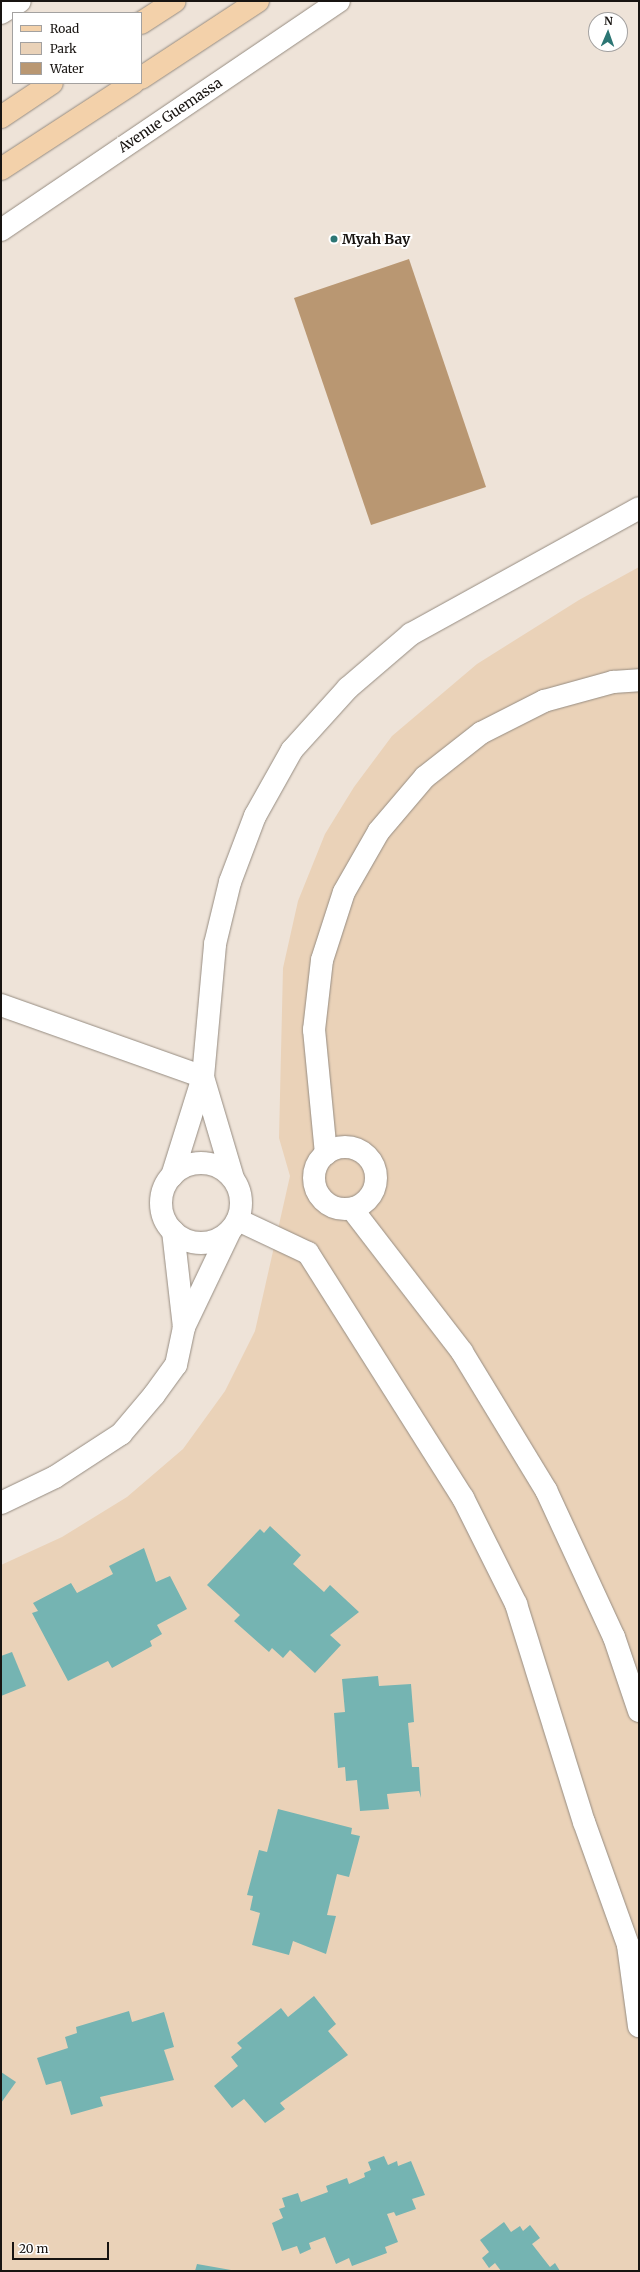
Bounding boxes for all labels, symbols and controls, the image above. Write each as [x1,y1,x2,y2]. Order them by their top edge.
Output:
legend [12,12,142,84]
north arrow [588,12,628,52]
text: N [604,14,613,28]
text: Road [50,21,79,36]
text: Park [50,41,77,56]
text: Water [50,61,84,76]
street label: Avenue Guemassa [115,74,225,156]
place label: Myah Bay [342,231,410,247]
marker: Myah Bay [329,234,339,244]
scale bar [14,2234,111,2260]
text: 20 m [19,2241,48,2256]

